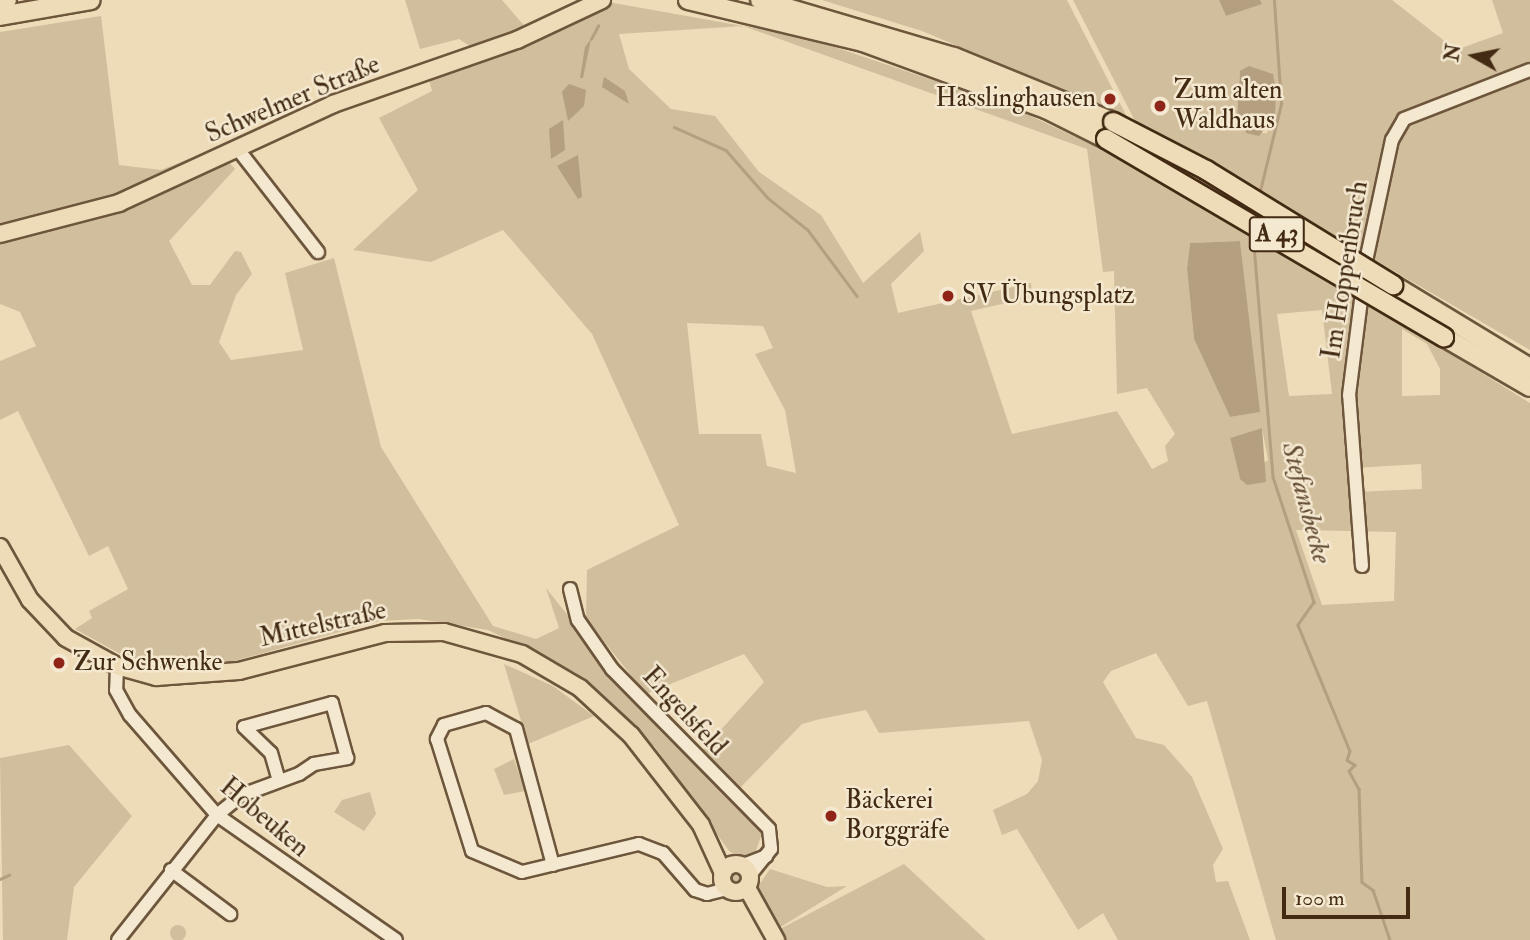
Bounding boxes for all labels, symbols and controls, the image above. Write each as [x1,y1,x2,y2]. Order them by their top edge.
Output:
north arrow [1439,21,1509,91]
text: N [1440,42,1466,63]
street label: Schwelmer Straße [201,49,385,151]
place label: Zum alten Waldhaus [1174,75,1282,136]
place label: Hasslinghausen [936,83,1096,115]
marker: Hasslinghausen [1102,91,1118,107]
marker: Zum alten Waldhaus [1152,98,1168,114]
street label: Im Hoppenbruch [1317,179,1375,361]
road number: A 43 [1247,214,1307,255]
place label: SV Übungsplatz [962,280,1135,312]
marker: SV Übungsplatz [940,288,956,304]
water label: Stefansbecke [1274,439,1338,567]
street label: Mittelstraße [257,595,389,655]
place label: Zur Schwenke [73,647,222,679]
marker: Zur Schwenke [51,655,67,671]
street label: Engelsfeld [635,661,733,763]
street label: Hobeuken [213,772,315,864]
place label: Bäckerei Borggräfe [845,785,949,846]
marker: Bäckerei Borggräfe [823,808,839,824]
scale bar [1285,874,1413,918]
text: 100 m [1295,885,1345,912]

